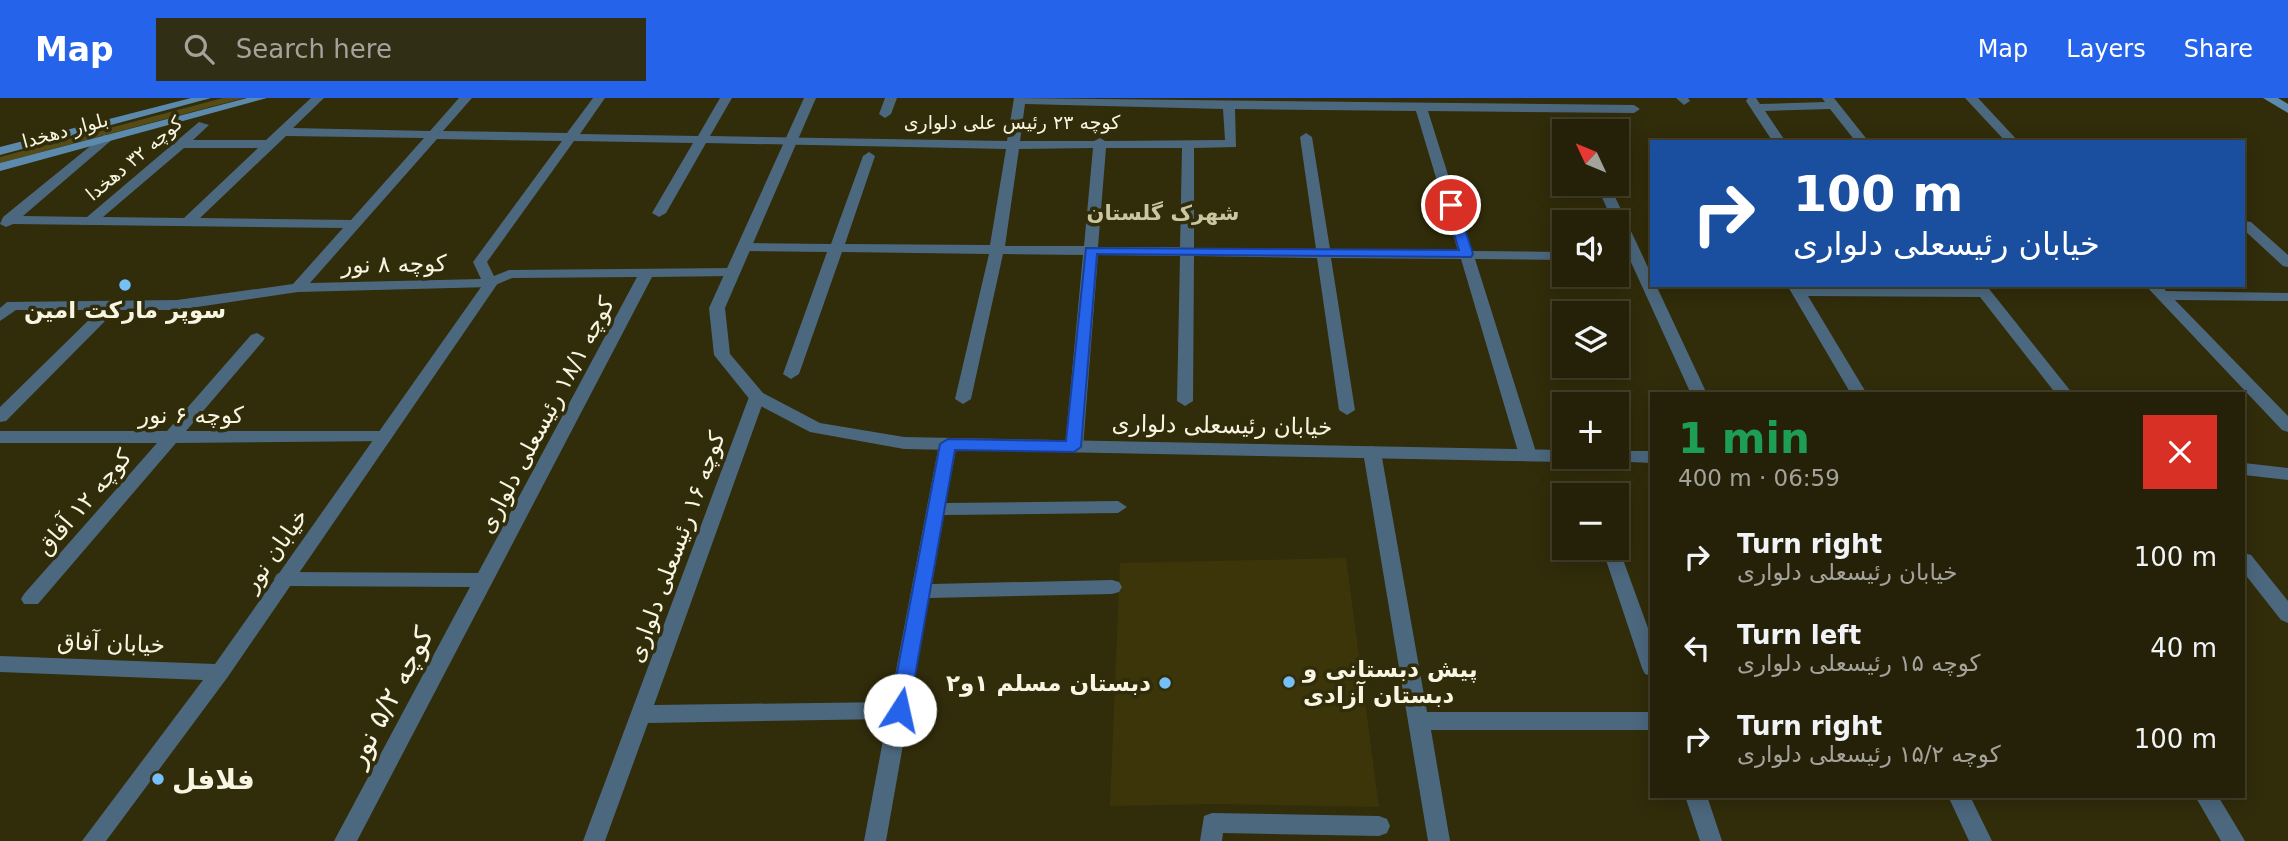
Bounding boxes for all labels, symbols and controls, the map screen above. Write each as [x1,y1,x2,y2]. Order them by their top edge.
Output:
search box [156,18,646,81]
text: Map [35,30,114,69]
icon: search [180,30,218,68]
text: Search here [236,34,392,64]
text: Map [1978,35,2028,63]
text: Layers [2066,35,2146,63]
text: Share [2184,35,2253,63]
street label: بلوار دهخدا [20,108,111,153]
street label: کوچه ۳۲ دهخدا [81,111,188,206]
street label: کوچه ۲۳ رئیس علی دلواری [904,111,1121,134]
north arrow [1552,119,1629,196]
map controls [1552,119,1629,560]
text: 100 m [1793,166,1963,223]
icon: right [1678,168,1769,259]
pin [1421,175,1481,235]
icon: arrive [1432,186,1470,224]
district label: شهرک گلستان [1087,200,1239,225]
button: sound [1552,210,1629,287]
text: خیابان رئیسعلی دلواری [1793,225,2100,263]
street label: کوچه ۸ نور [340,250,447,279]
marker: سوپر مارکت امین [117,277,133,293]
street label: کوچه ۱۸/۱ رئیسعلی دلواری [473,292,620,538]
place label: سوپر مارکت امین [24,297,226,324]
button: layers [1552,301,1629,378]
button: + [1552,392,1629,469]
street label: کوچه ۶ نور [137,402,244,429]
street label: خیابان رئیسعلی دلواری [1111,410,1332,441]
text: 1 min [1678,414,1810,463]
button: close [2143,415,2217,489]
street label: کوچه ۱۶ رئیسعلی دلواری [622,428,731,666]
street label: کوچه ۱۲ آفاق [30,443,138,561]
text: 400 m · 06:59 [1678,465,1840,491]
button: − [1552,483,1629,560]
street label: خیابان نور [236,504,314,598]
text: Turn right [1737,529,1882,559]
icon: right [1678,538,1716,576]
text: 100 m [2134,542,2217,572]
text: خیابان رئیسعلی دلواری [1737,559,1958,585]
text: Turn left [1737,620,1861,650]
street label: کوچه ۵/۲ نور [339,621,441,774]
street label: خیابان آفاق [57,627,165,658]
icon: left [1678,629,1716,667]
text: 40 m [2150,633,2217,663]
text: کوچه ۱۵ رئیسعلی دلواری [1737,650,1981,676]
place label: پیش دبستانی و دبستان آزادی [1302,656,1478,709]
place label: دبستان مسلم ۱و۲ [946,670,1151,697]
position arrow [863,673,937,747]
marker: پیش دبستانی و دبستان آزادی [1281,674,1297,690]
marker: دبستان مسلم ۱و۲ [1157,675,1173,691]
text: Turn right [1737,711,1882,741]
icon: right [1678,720,1716,758]
text: 100 m [2134,724,2217,754]
text: کوچه ۱۵/۲ رئیسعلی دلواری [1737,741,2001,767]
place label: فلافل [172,763,255,796]
marker: فلافل [150,771,166,787]

